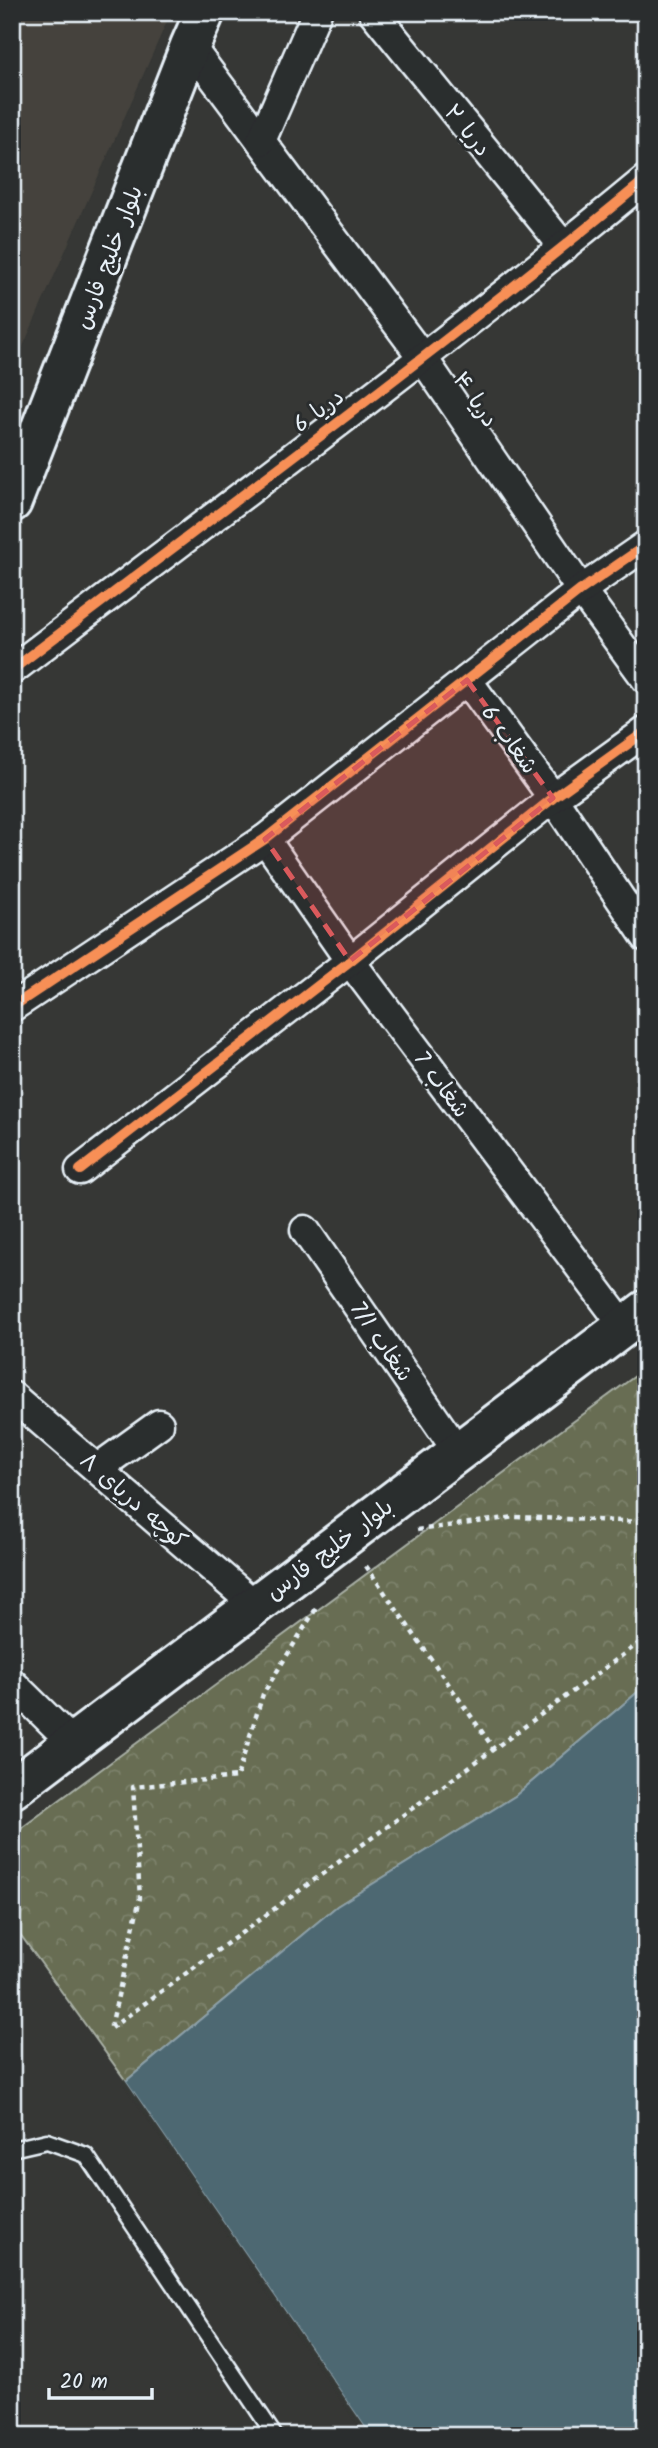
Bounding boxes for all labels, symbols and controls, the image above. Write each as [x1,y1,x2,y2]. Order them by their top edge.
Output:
street label: دریا ۲ [434,97,499,166]
street label: بلوار خلیج‌ فارس [66,180,154,335]
street label: دریا ۴ [442,365,506,435]
street label: دریا 6 [286,380,353,443]
street label: شغاب 6 [471,698,546,782]
street label: شغاب 7 [403,1044,478,1126]
street label: شغاب 7/1 [339,1294,421,1390]
street label: کوچه دریای ۸ [71,1444,195,1559]
street label: بلوار خلیج ‌فارس [259,1491,402,1611]
scale bar [49,2357,152,2401]
text: 20 m [60,2366,108,2399]

